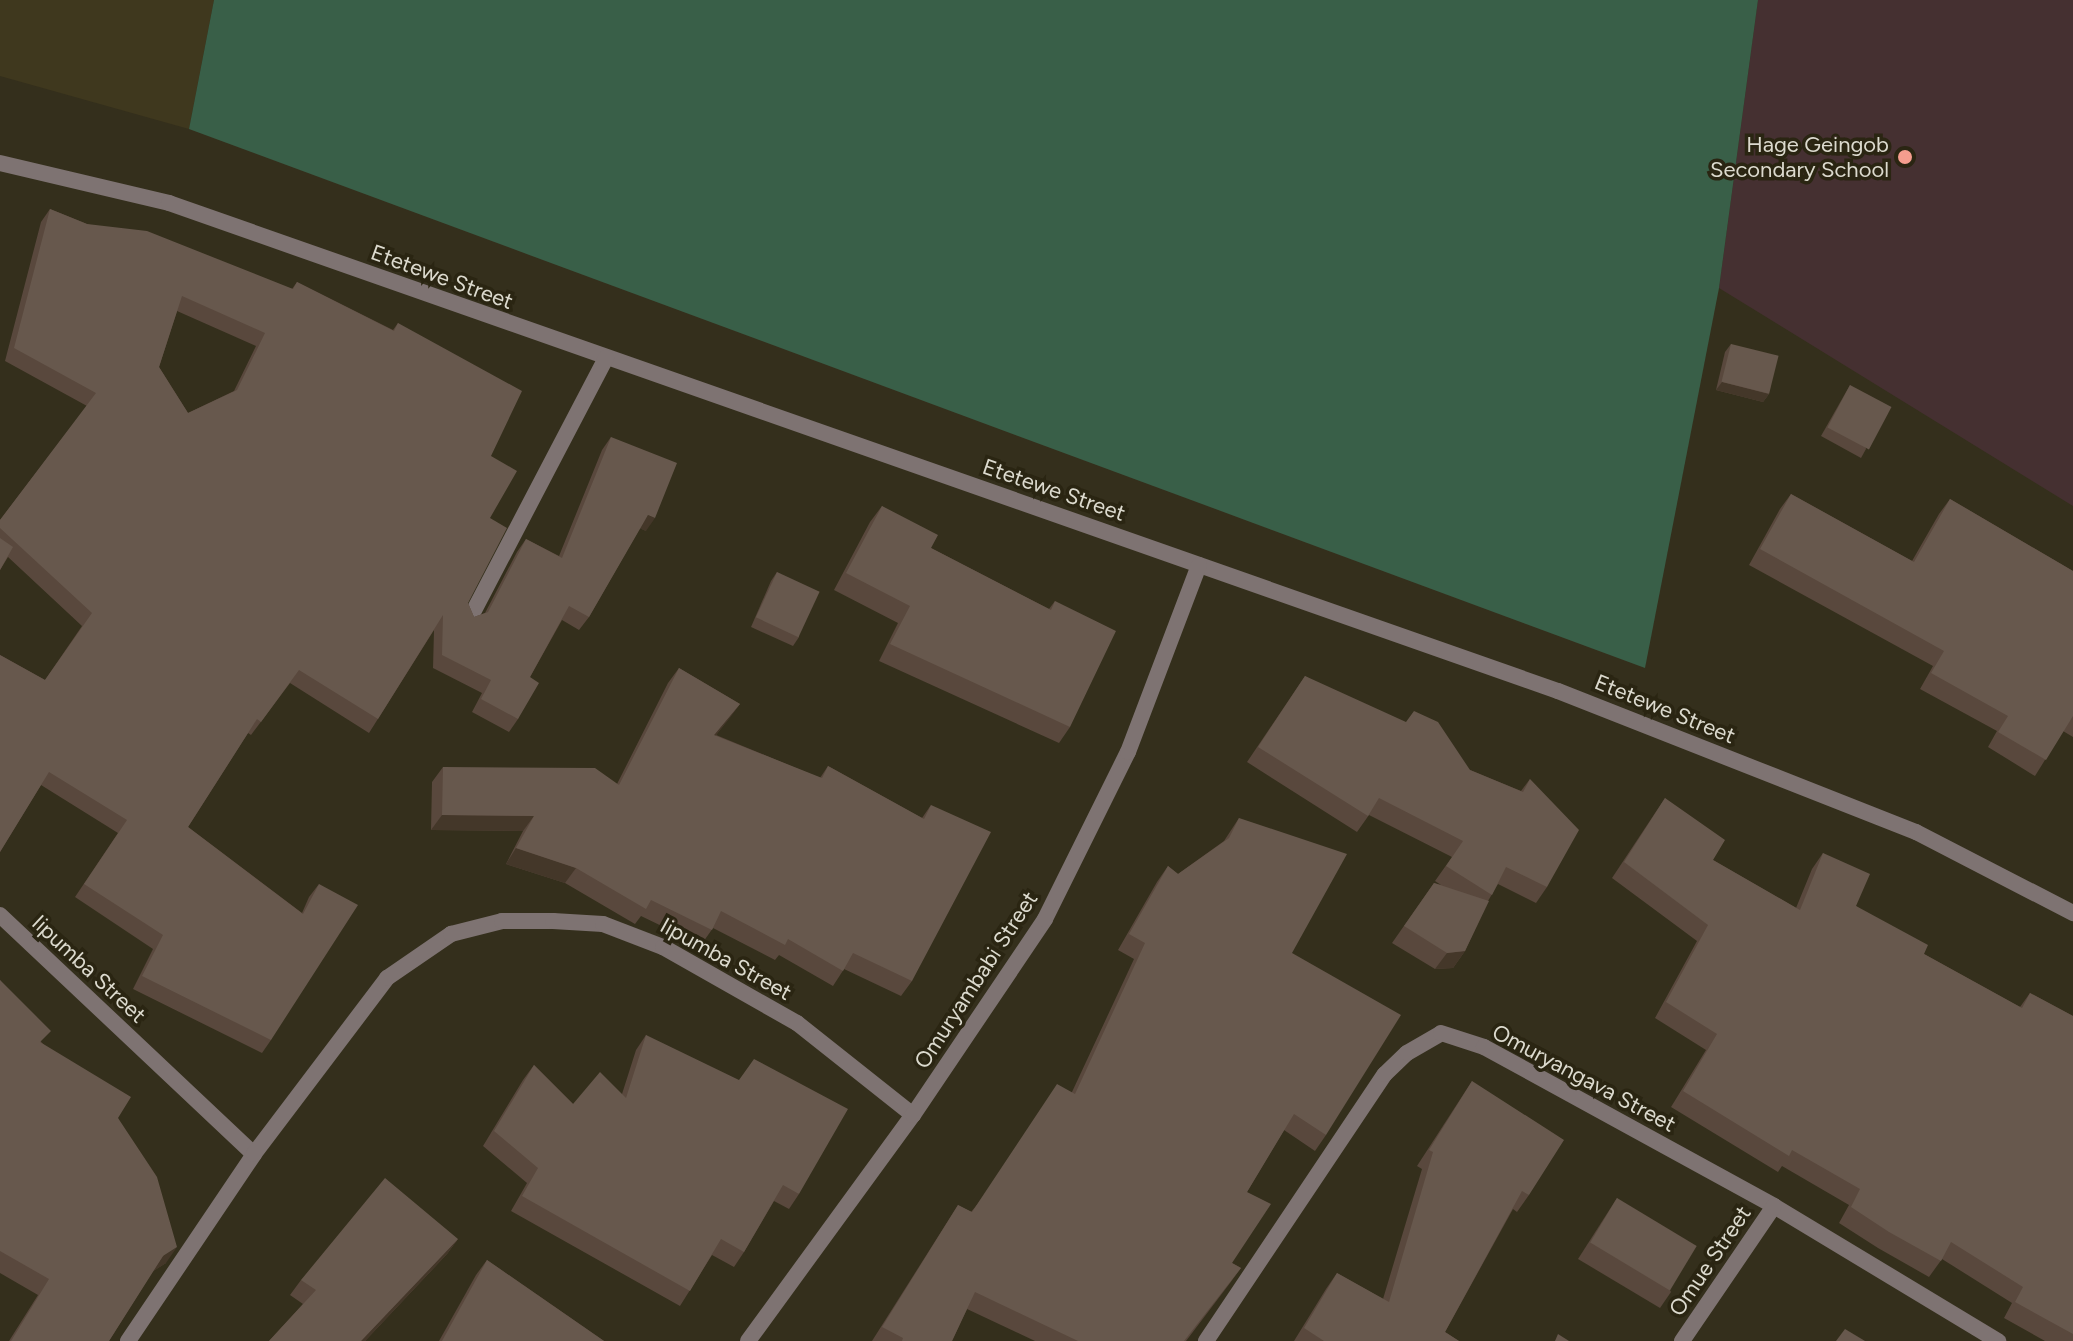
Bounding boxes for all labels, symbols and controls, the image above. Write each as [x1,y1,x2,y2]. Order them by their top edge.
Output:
place label: Hage Geingob Secondary School [1710,131,1889,182]
marker: Hage Geingob Secondary School [1896,148,1914,166]
street label: Etetewe Street [367,239,517,315]
street label: Etetewe Street [979,453,1129,527]
street label: Etetewe Street [1591,669,1739,749]
street label: Omuryambabi Street [909,886,1043,1074]
street label: Iipumba Street [27,909,151,1029]
street label: Iipumba Street [656,912,796,1006]
street label: Omuryangava Street [1488,1019,1680,1137]
street label: Omue Street [1664,1201,1756,1321]

